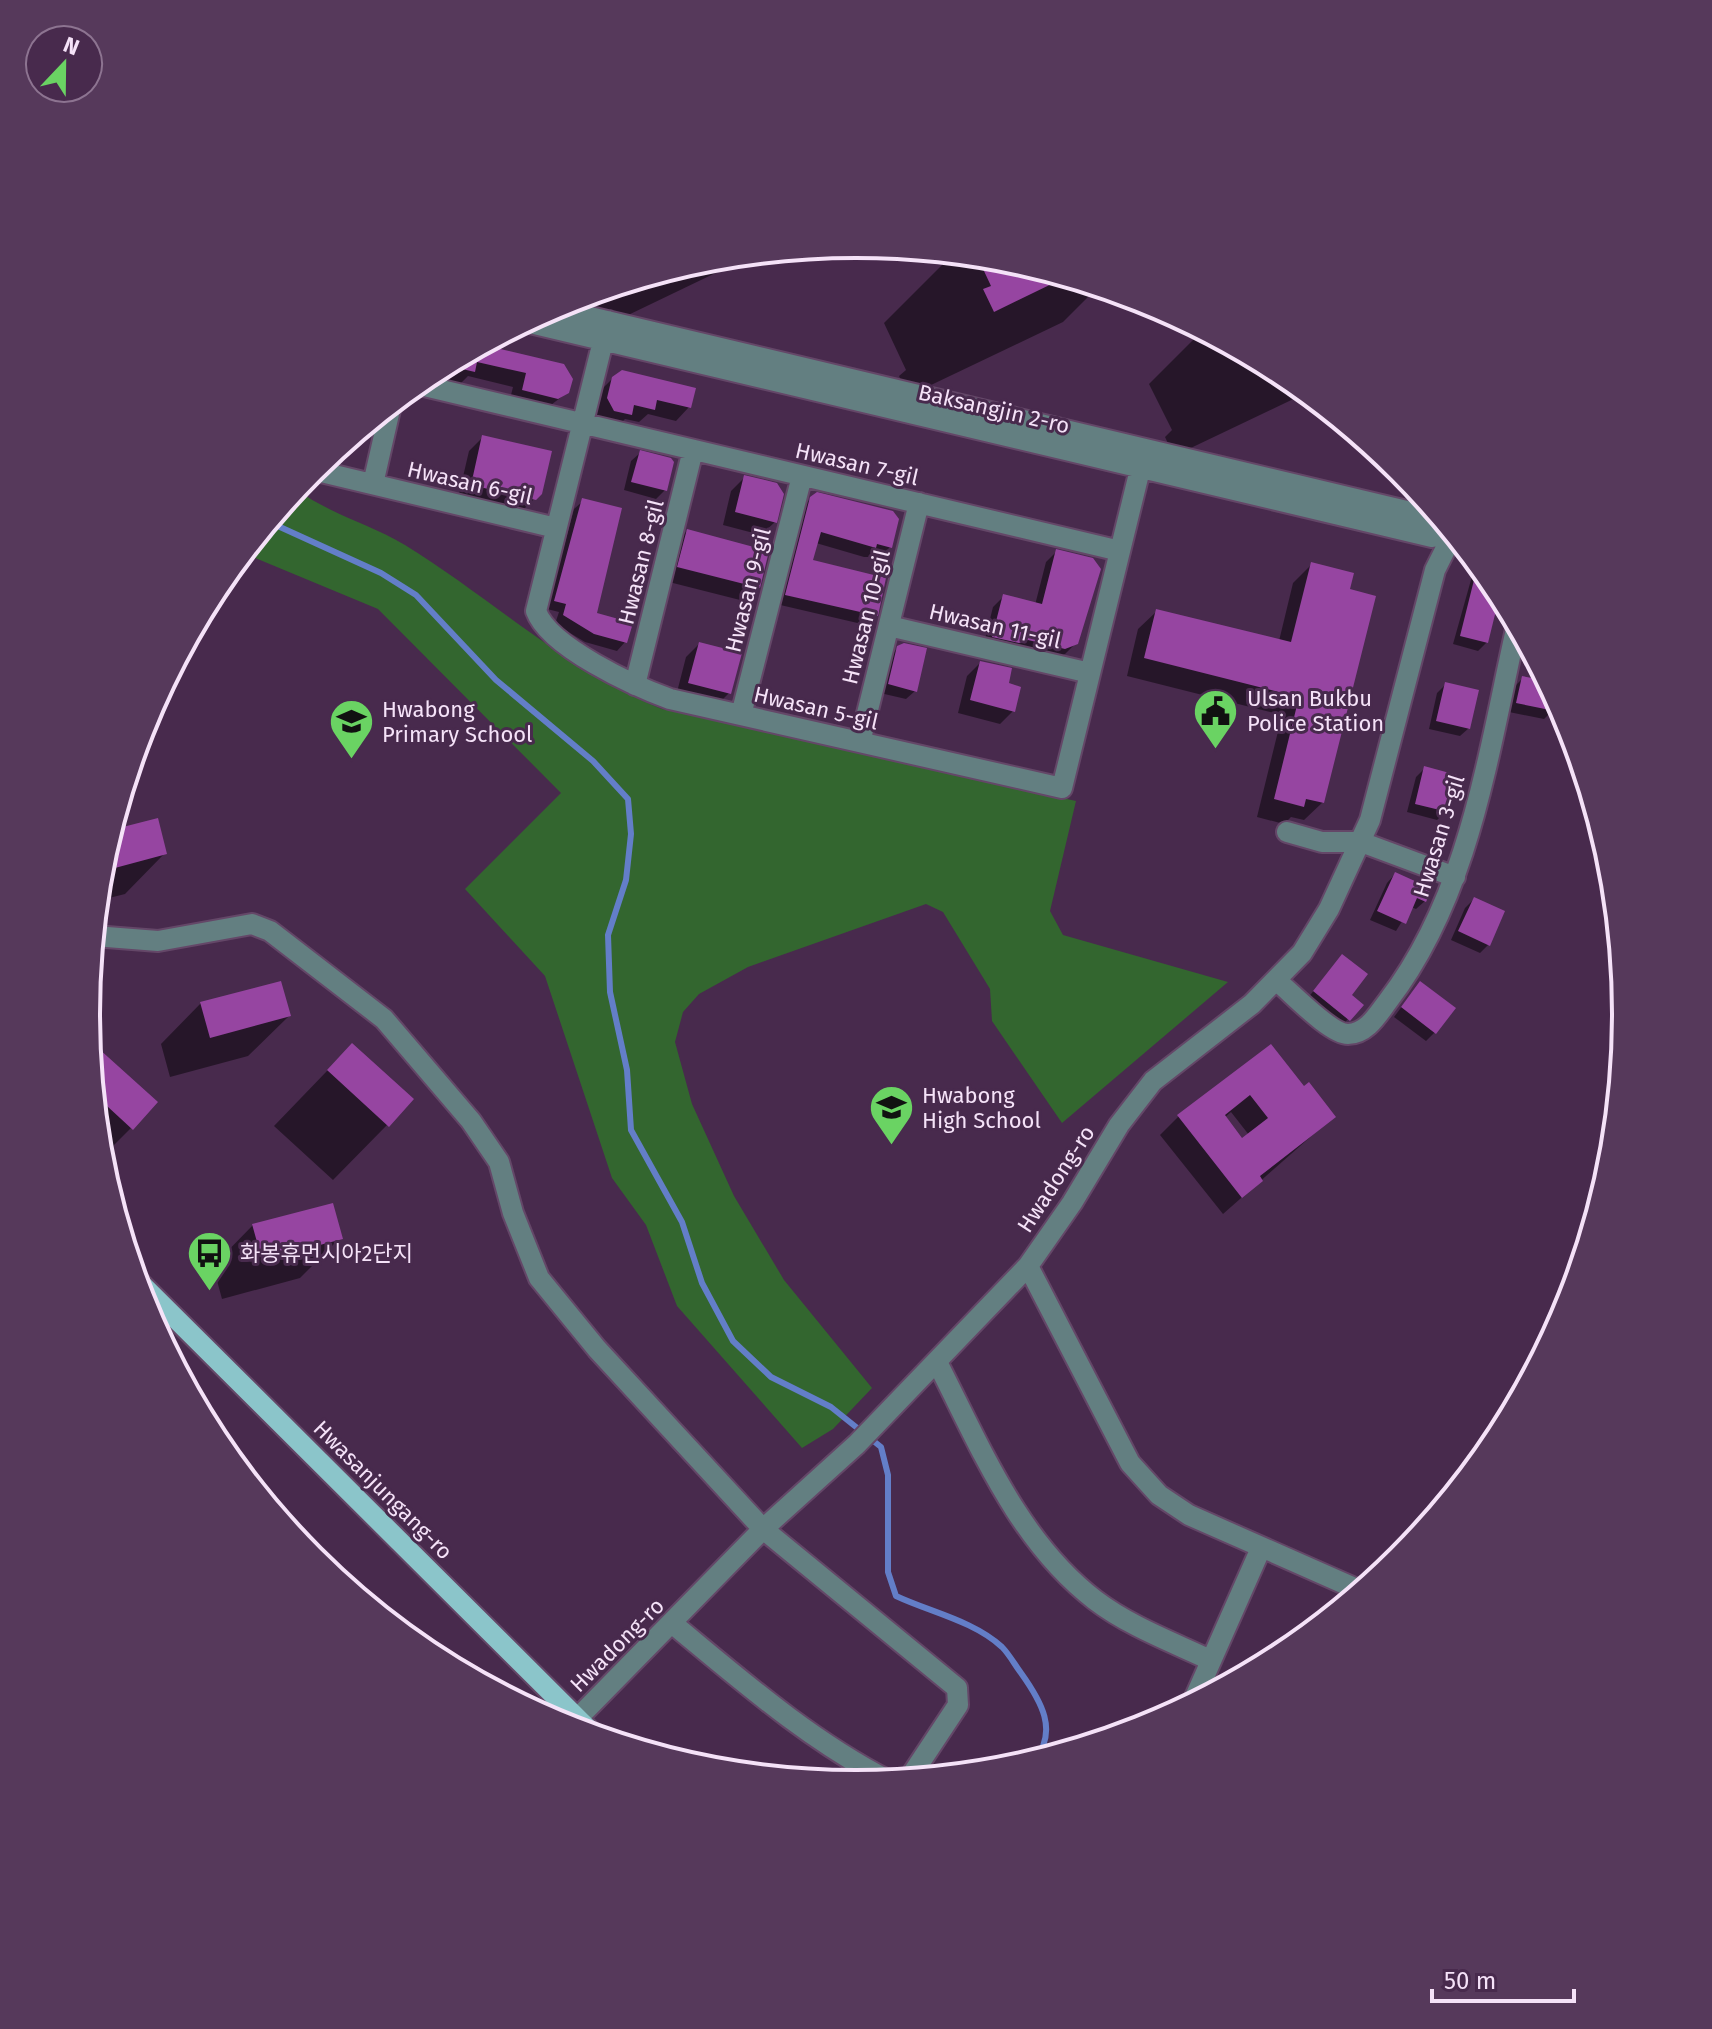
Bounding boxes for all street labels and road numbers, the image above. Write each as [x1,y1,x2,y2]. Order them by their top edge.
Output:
street label: Baksangjin 2-ro [916,378,1072,440]
street label: Hwasan 7-gil [793,437,921,491]
street label: Hwasan 6-gil [405,455,535,511]
street label: Hwasan 8-gil [612,497,670,627]
street label: Hwasan 9-gil [719,525,777,655]
street label: Hwasan 10-gil [836,547,896,687]
street label: Hwasan 11-gil [926,598,1064,654]
street label: Hwasan 5-gil [751,681,881,735]
street label: Hwasan 3-gil [1408,771,1470,901]
street label: Hwadong-ro [1011,1120,1101,1238]
street label: Hwasanjungang-ro [308,1415,458,1565]
street label: Hwadong-ro [564,1592,670,1698]

